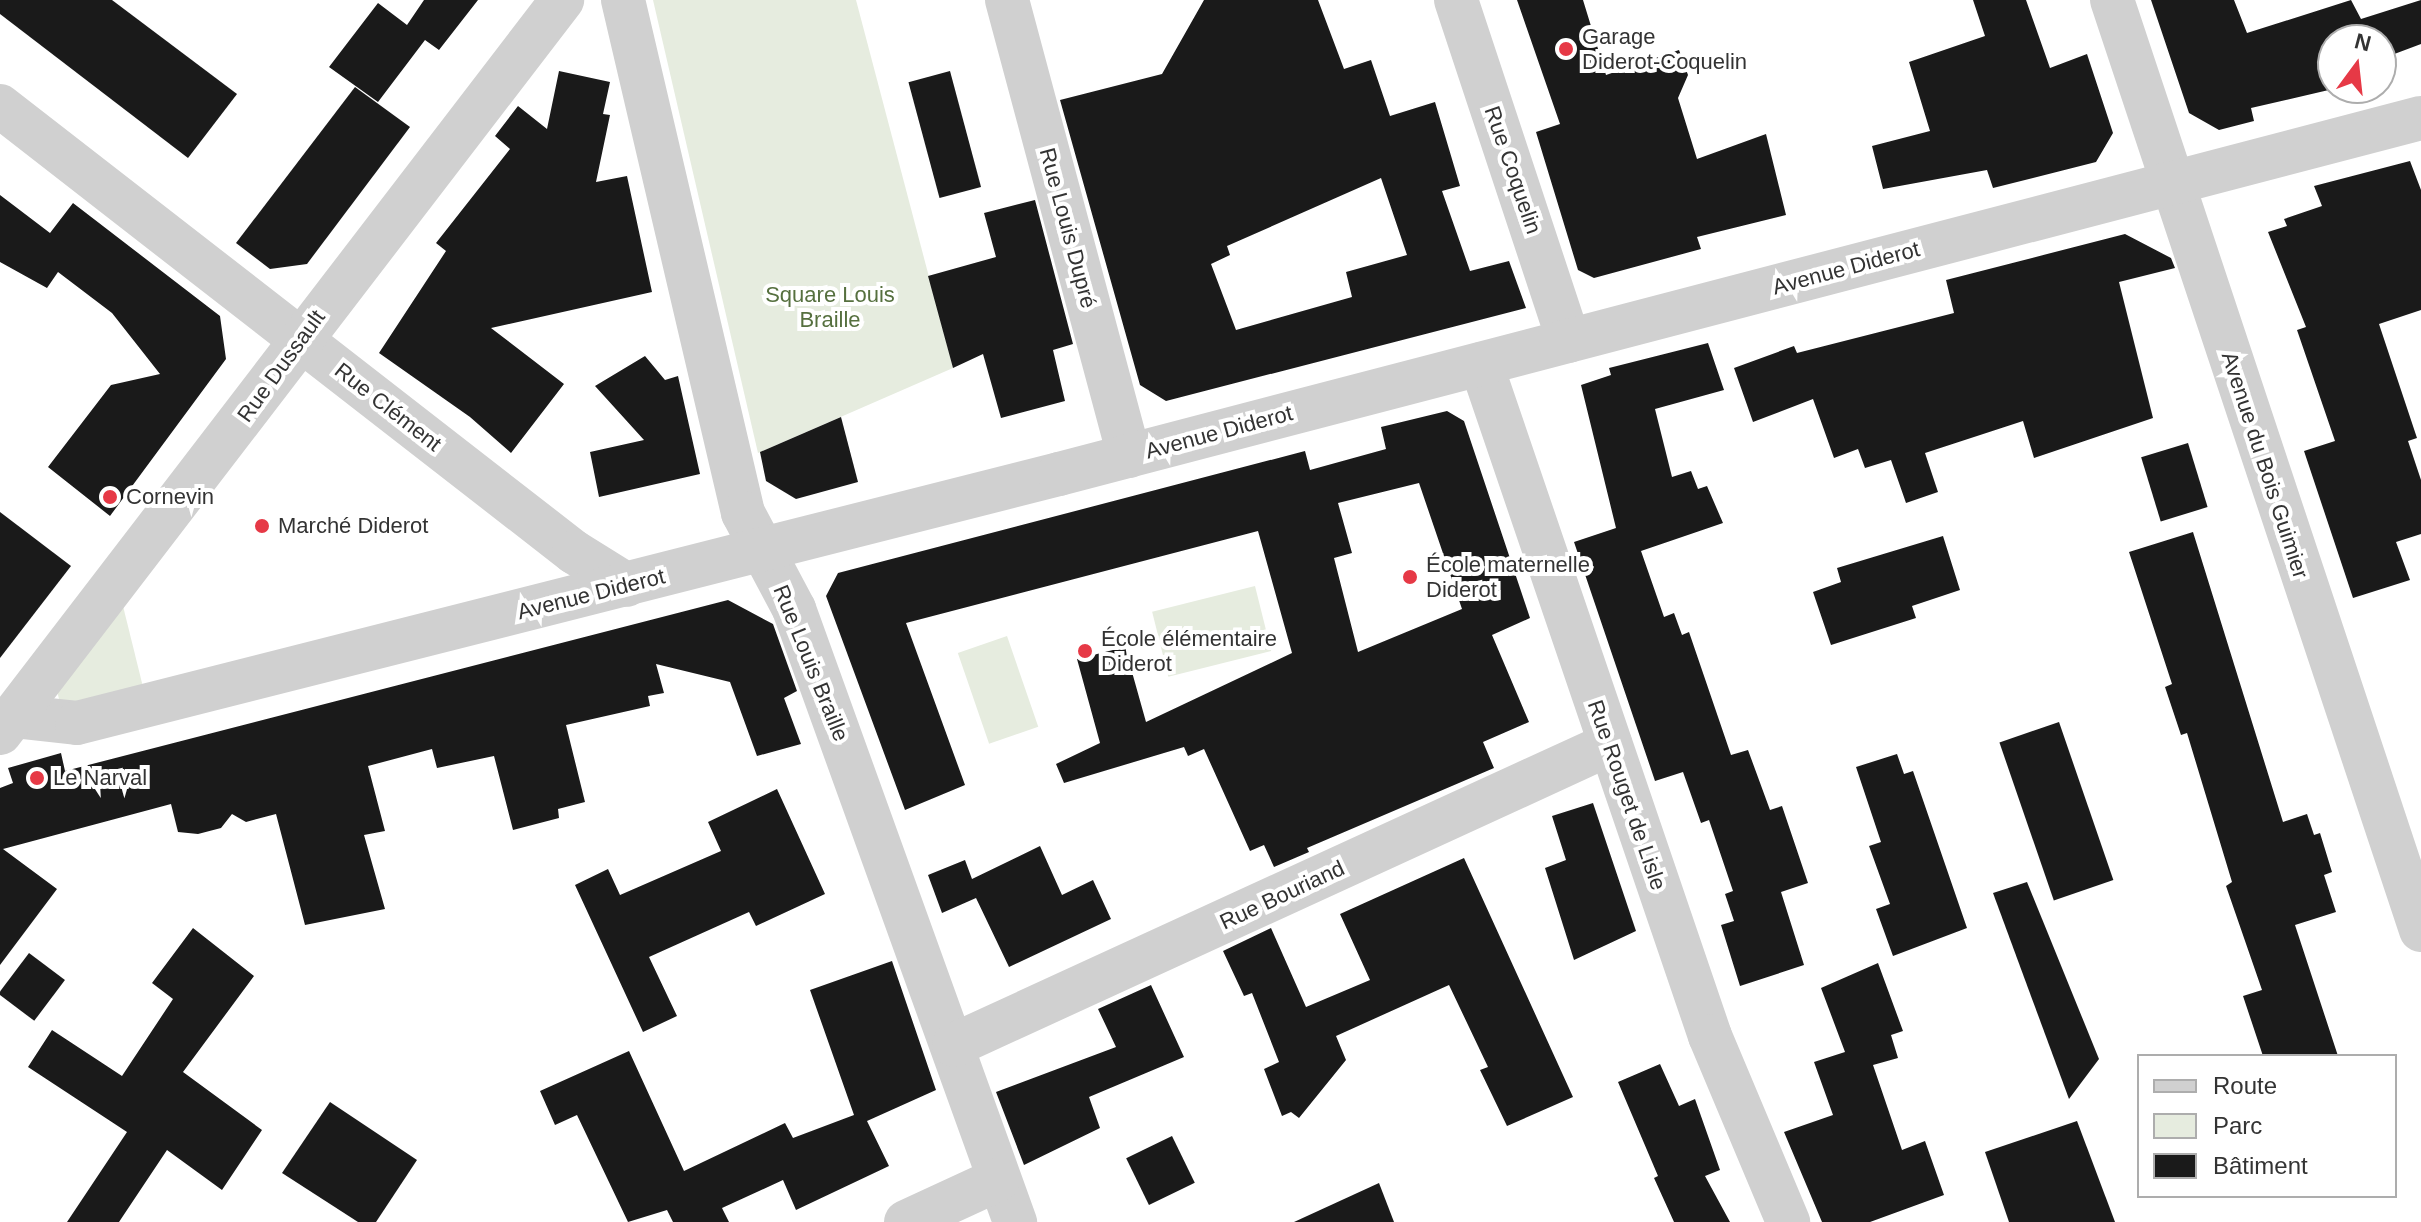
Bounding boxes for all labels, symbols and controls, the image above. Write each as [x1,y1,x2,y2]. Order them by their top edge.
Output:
place label: Garage Diderot-Coquelin [1582,23,1747,74]
north arrow [2317,24,2397,104]
text: N [2352,28,2374,56]
marker: Garage Diderot-Coquelin [1557,40,1575,58]
street label: Rue Coquelin [1479,103,1547,237]
street label: Rue Louis Dupré [1034,145,1102,311]
street label: Avenue Diderot [1770,236,1922,300]
park label: Square Louis Braille [765,281,895,332]
street label: Rue Dussault [232,305,330,427]
street label: Avenue du Bois Guimier [2216,348,2314,582]
street label: Rue Clément [329,357,447,457]
street label: Avenue Diderot [1143,400,1295,464]
place label: Cornevin [126,484,214,510]
marker: Cornevin [101,488,119,506]
place label: Marché Diderot [278,513,428,539]
marker: Marché Diderot [253,517,271,535]
place label: École maternelle Diderot [1426,551,1590,602]
street label: Avenue Diderot [514,563,668,625]
marker: École maternelle Diderot [1401,568,1419,586]
street label: Rue Louis Braille [768,581,854,745]
place label: École élémentaire Diderot [1101,625,1277,676]
marker: École élémentaire Diderot [1076,642,1094,660]
street label: Rue Rouget de Lisle [1582,696,1672,894]
place label: Le Narval [53,765,147,791]
marker: Le Narval [28,769,46,787]
street label: Rue Bouriand [1215,855,1349,935]
legend [2137,1054,2397,1198]
text: Route [2213,1072,2277,1099]
text: Parc [2213,1112,2262,1139]
text: Bâtiment [2213,1152,2308,1179]

